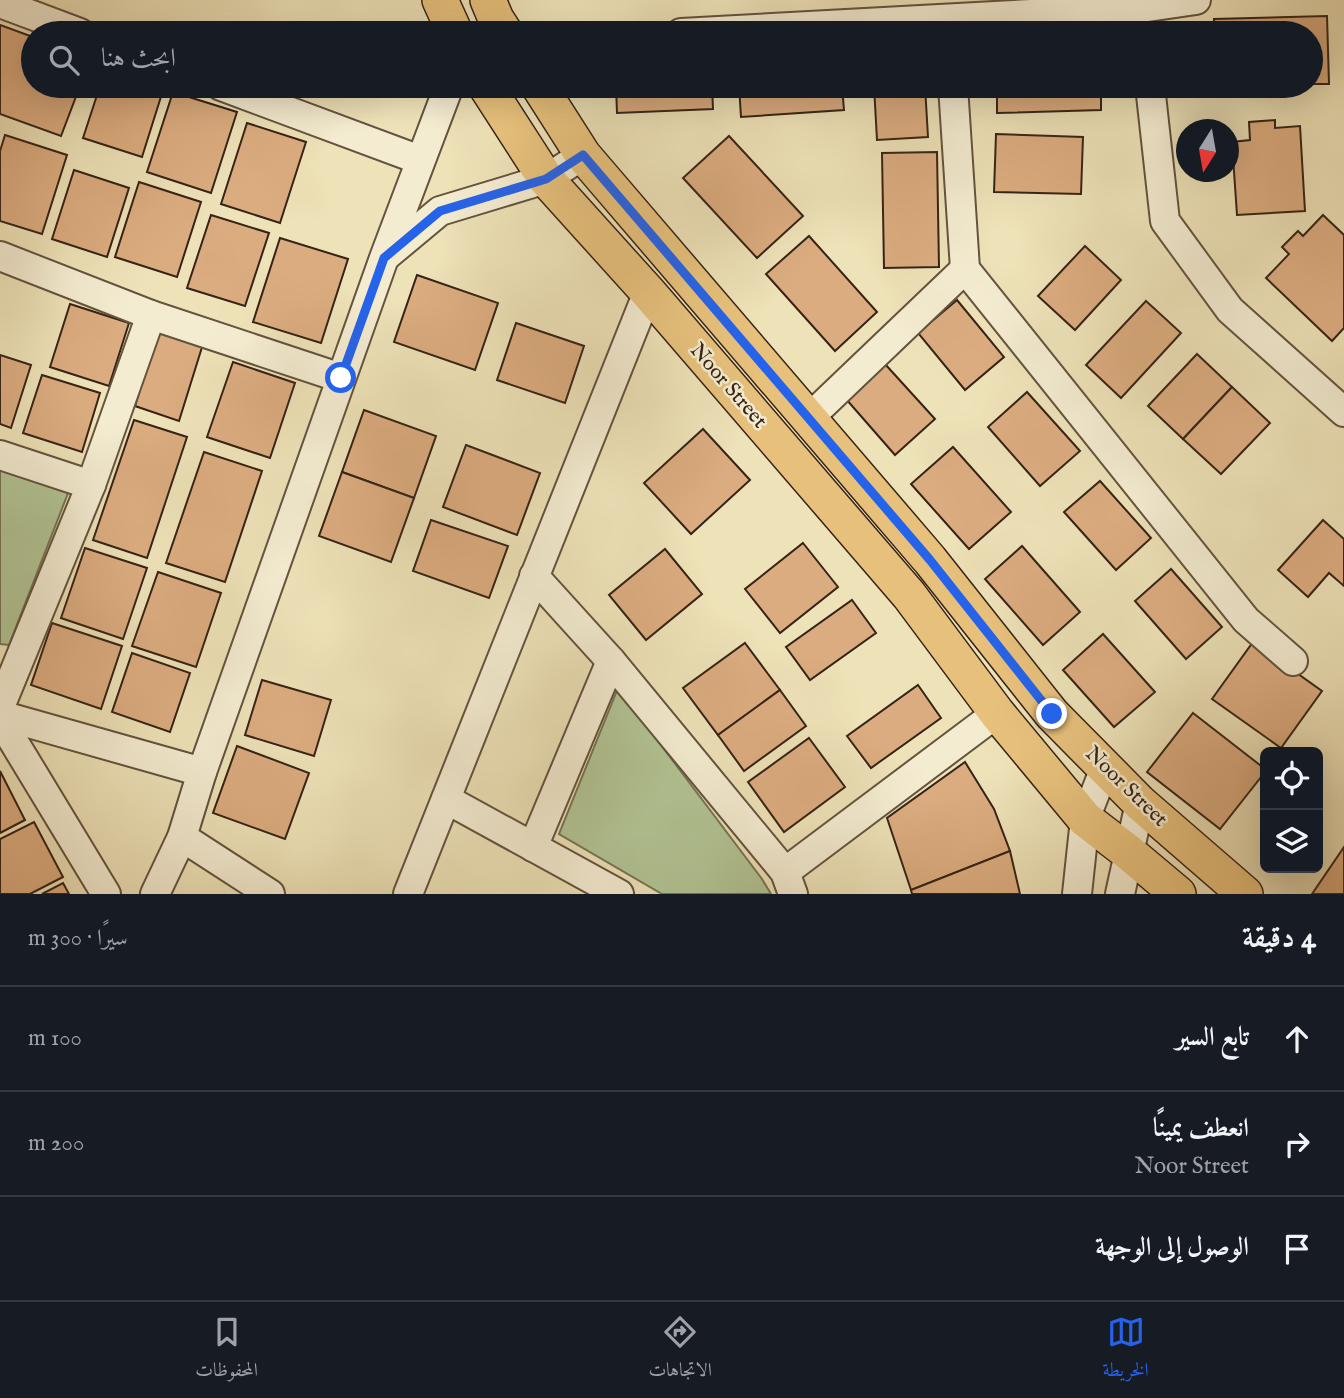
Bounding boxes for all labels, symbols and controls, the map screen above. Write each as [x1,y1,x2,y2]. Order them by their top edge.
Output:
search box [21,21,1323,98]
icon: search [45,41,83,79]
text: ابحث هنا [101,42,176,75]
north arrow [1176,119,1239,182]
street label: Noor Street [683,338,773,434]
route start [325,362,356,393]
route end [1036,698,1067,729]
street label: Noor Street [1079,741,1173,833]
map controls [1260,747,1323,873]
button: locate [1260,747,1323,810]
button: layers [1260,810,1323,873]
text: 4 دقيقة [1242,920,1316,958]
text: سيرًا · 300 m [28,924,128,953]
icon: ahead [1278,1020,1316,1058]
text: تابع السير [1175,1021,1249,1054]
text: 100 m [28,1024,82,1053]
text: انعطف يمينًا [1153,1112,1249,1145]
icon: right [1278,1125,1316,1163]
text: 200 m [28,1129,84,1158]
text: Noor Street [1134,1152,1249,1181]
icon: arrive [1278,1230,1316,1268]
text: الوصول إلى الوجهة [1095,1231,1249,1264]
tab: المحفوظات [195,1313,258,1388]
tab: الاتجاهات [649,1313,712,1388]
tab: الخريطة [1102,1313,1149,1388]

